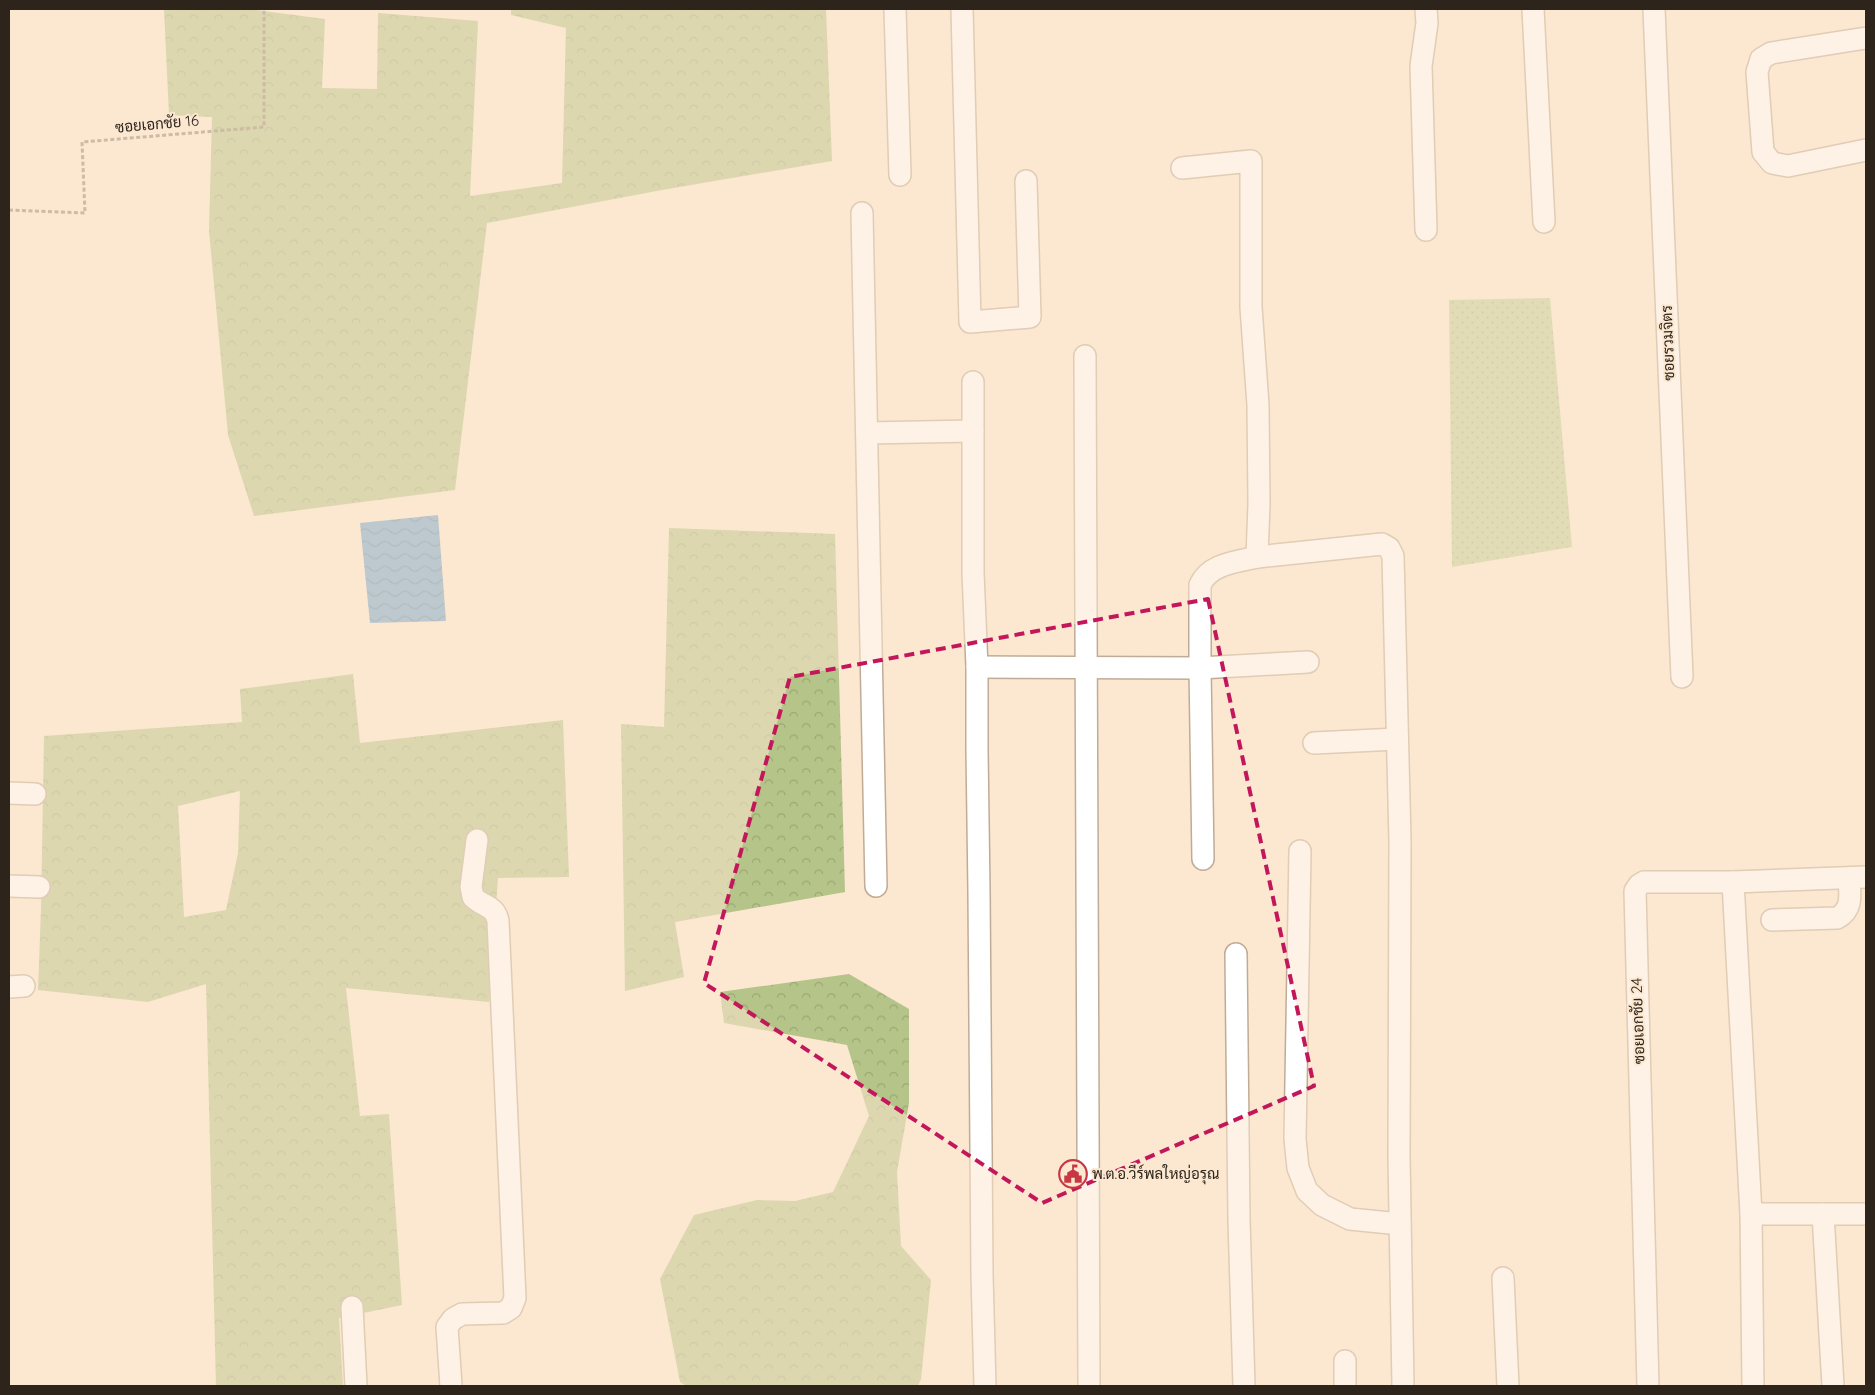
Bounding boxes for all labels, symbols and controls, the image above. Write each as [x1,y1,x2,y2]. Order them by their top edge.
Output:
street label: ซอยเอกชัย 16 [114,110,200,137]
street label: ซอยรวมจิตร [1657,305,1678,381]
street label: ซอยเอกชัย 24 [1626,977,1649,1065]
public building icon: พ.ต.อ.วีร์พลใหญ่อรุณ [1058,1159,1088,1189]
place label: พ.ต.อ.วีร์พลใหญ่อรุณ [1092,1164,1220,1185]

